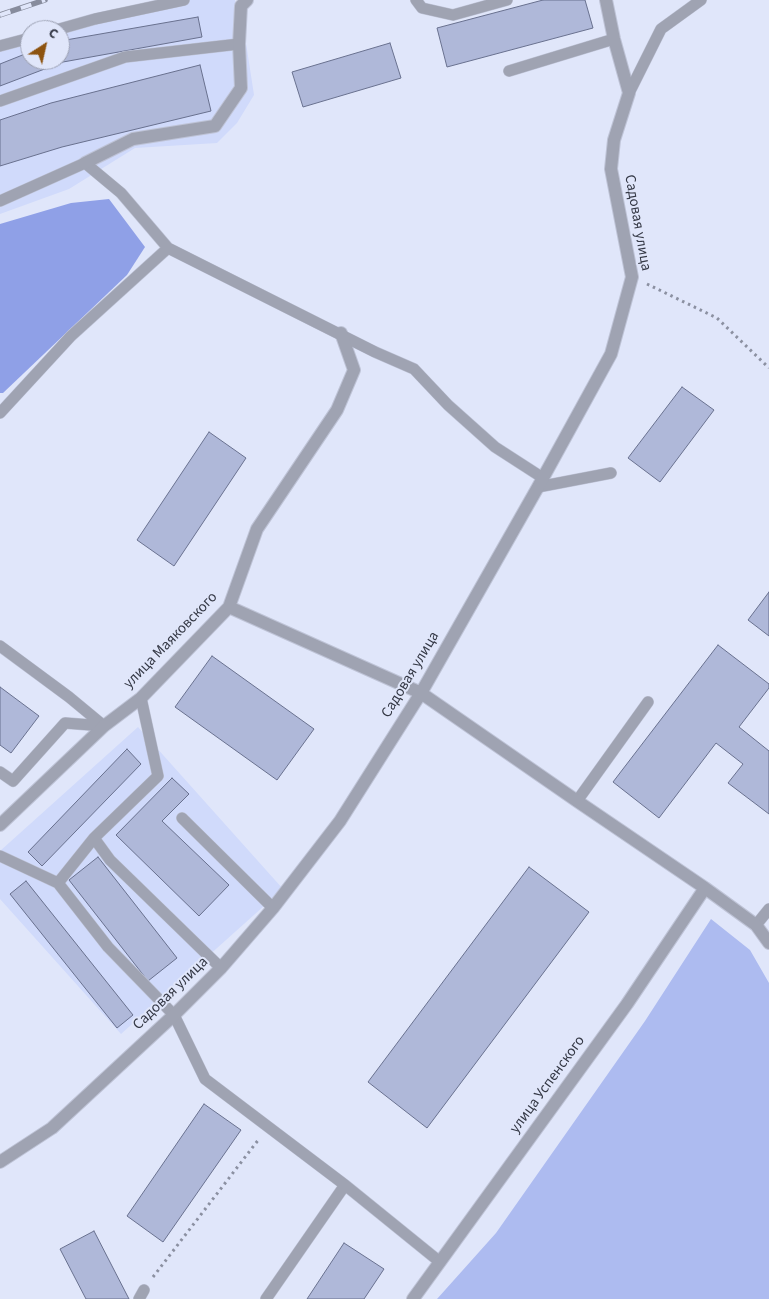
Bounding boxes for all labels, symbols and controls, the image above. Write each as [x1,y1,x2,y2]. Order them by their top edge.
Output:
north arrow [20,20,70,70]
text: С [44,23,62,44]
street label: Садовая улица [620,173,654,273]
street label: улица Маяковского [120,589,222,693]
street label: Садовая улица [378,629,444,721]
street label: Садовая улица [130,954,212,1034]
street label: улица Успенского [507,1033,589,1137]

